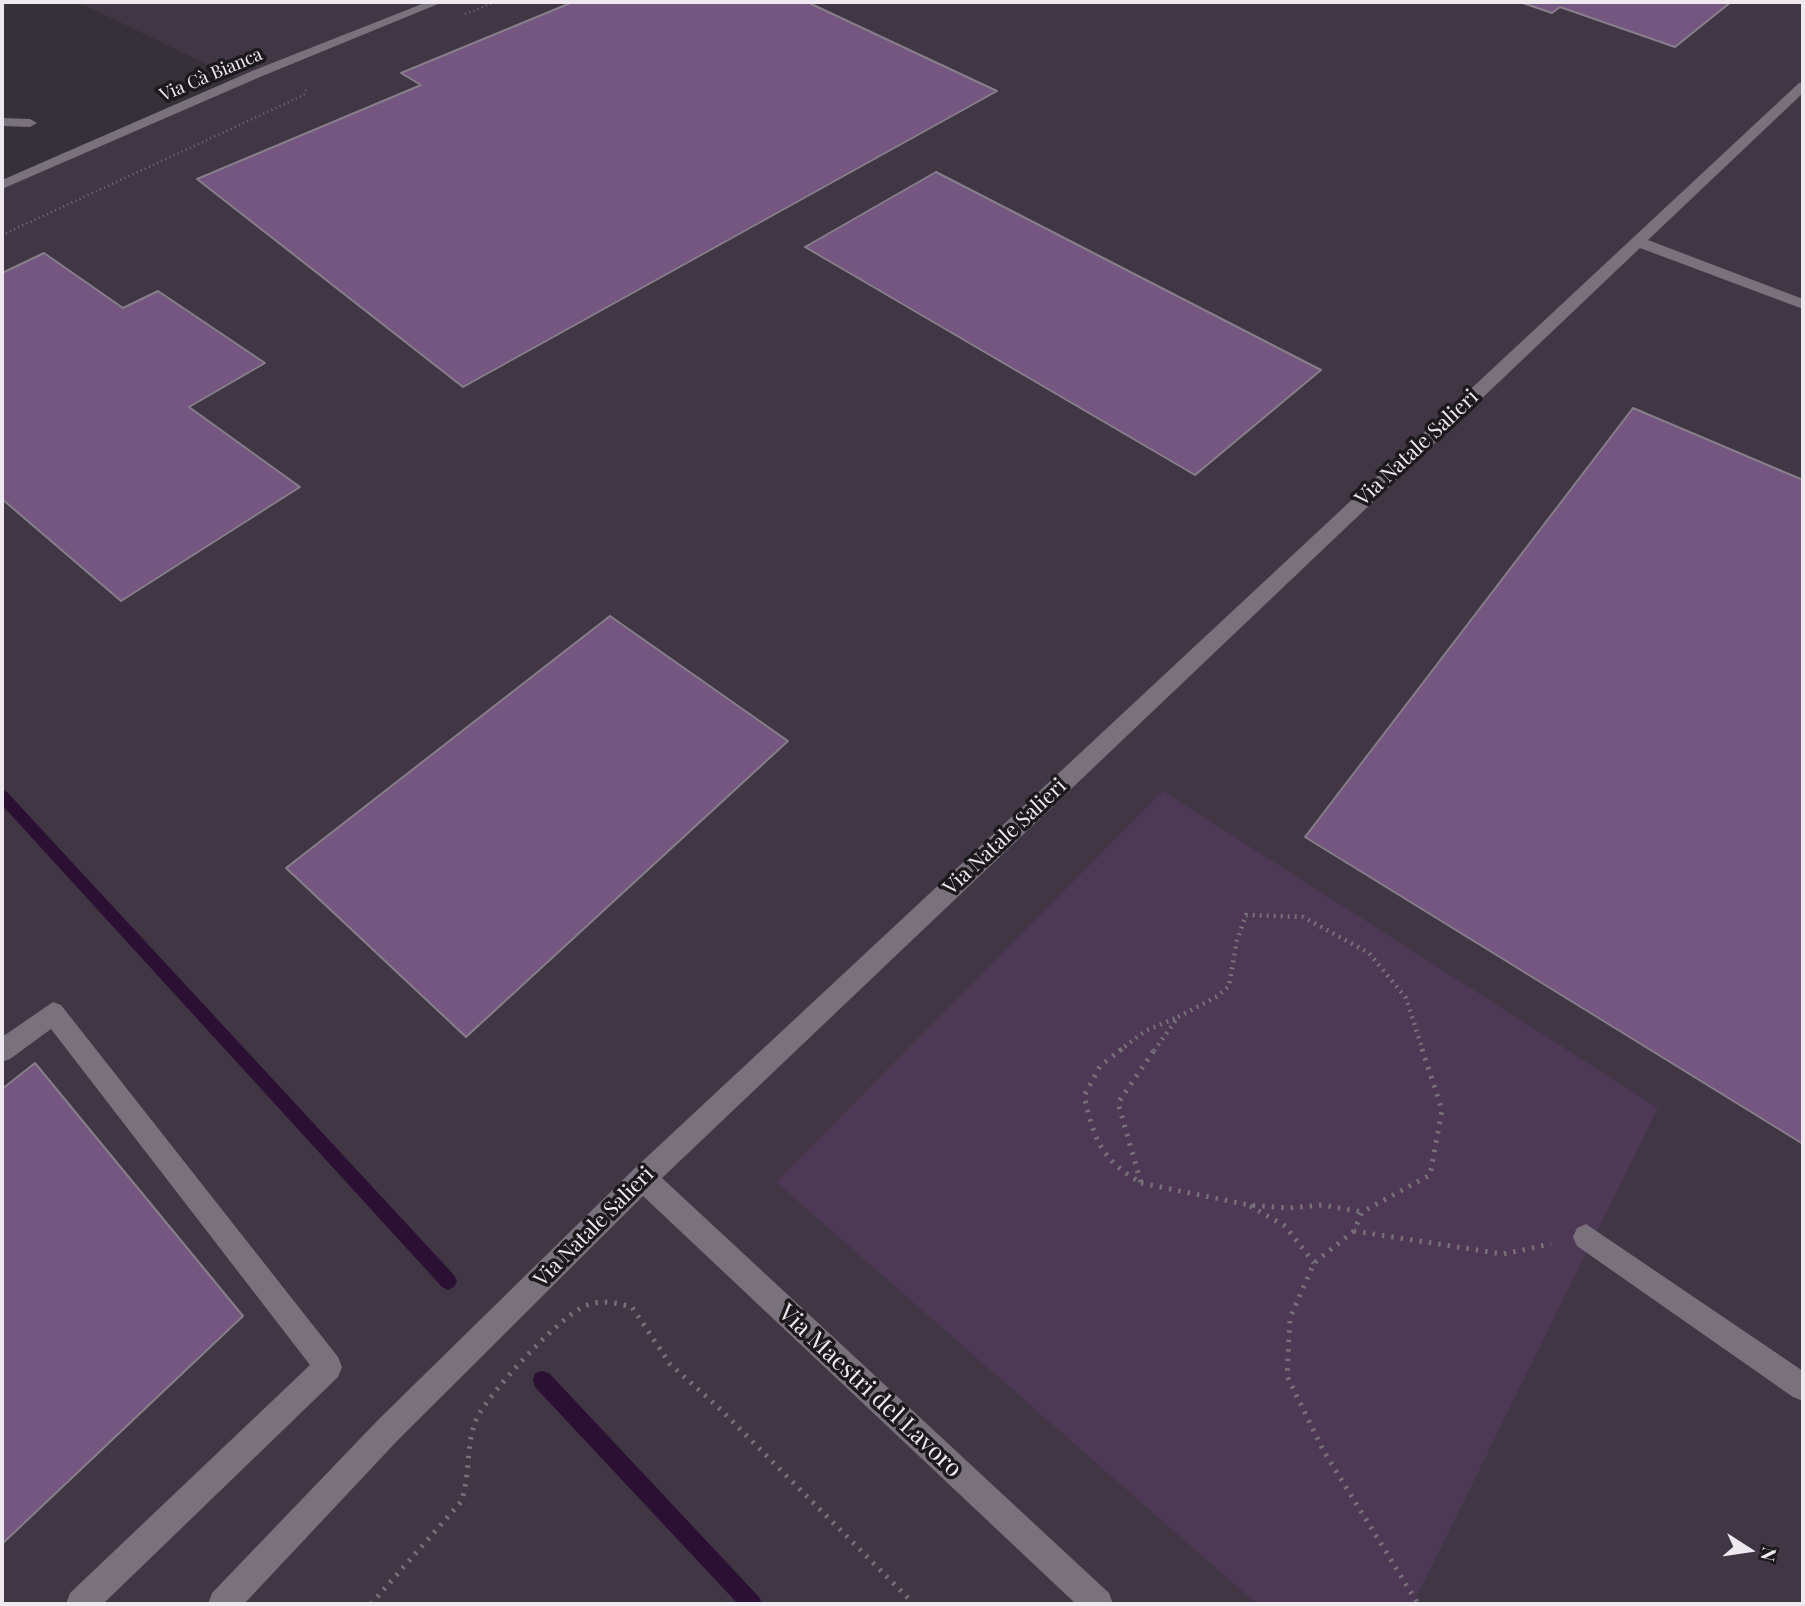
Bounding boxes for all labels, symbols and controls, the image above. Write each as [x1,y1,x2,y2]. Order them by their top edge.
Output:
street label: Via Cà Bianca [157,44,265,106]
street label: Via Natale Salieri [1350,385,1484,511]
street label: Via Natale Salieri [938,774,1072,900]
street label: Via Natale Salieri [529,1162,659,1292]
street label: Via Maestri del Lavoro [772,1299,968,1483]
north arrow [1714,1515,1784,1585]
text: N [1755,1545,1784,1564]

